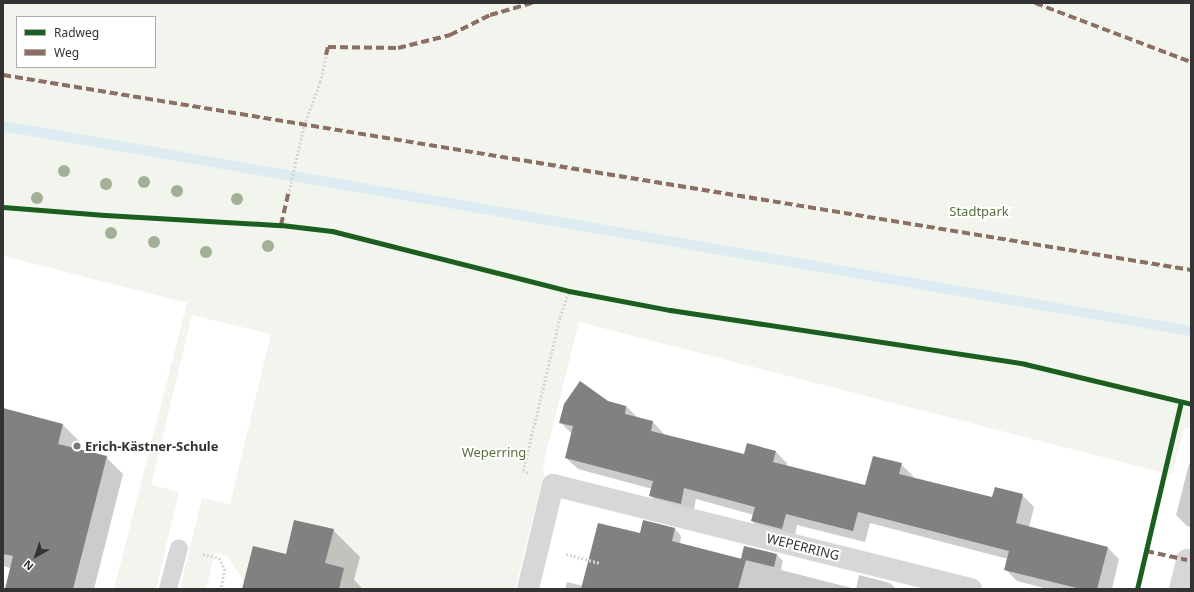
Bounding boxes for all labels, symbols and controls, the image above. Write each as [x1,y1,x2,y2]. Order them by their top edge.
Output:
legend [16,16,156,68]
text: Radweg [54,24,99,41]
text: Weg [54,44,79,61]
park label: Stadtpark [949,203,1009,219]
place label: Erich-Kästner-Schule [85,438,218,454]
marker: Erich-Kästner-Schule [72,441,82,451]
park label: Weperring [462,444,526,460]
street label: WEPERRING [765,530,841,564]
north arrow [16,536,56,576]
text: N [20,557,36,574]

